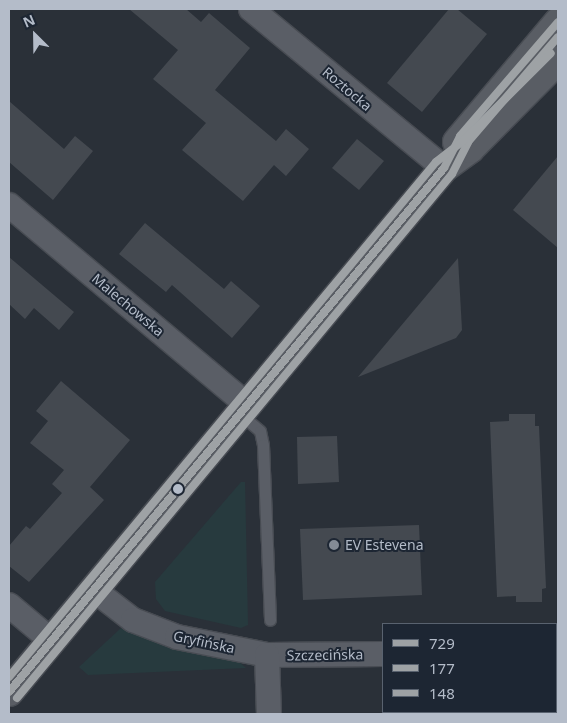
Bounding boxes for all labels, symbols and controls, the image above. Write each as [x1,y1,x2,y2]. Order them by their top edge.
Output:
north arrow [10,10,60,60]
text: N [20,10,38,32]
street label: Roztocka [319,64,375,114]
street label: Malechowska [89,270,167,340]
unlabelled marker [173,484,183,494]
place label: EV Estevena [345,537,423,553]
marker: EV Estevena [327,538,341,552]
legend [382,623,557,713]
street label: Gryfińska [172,627,236,657]
text: 729 [429,633,455,653]
street label: Szczecińska [287,646,363,664]
text: 177 [429,658,455,678]
text: 148 [429,683,455,703]

